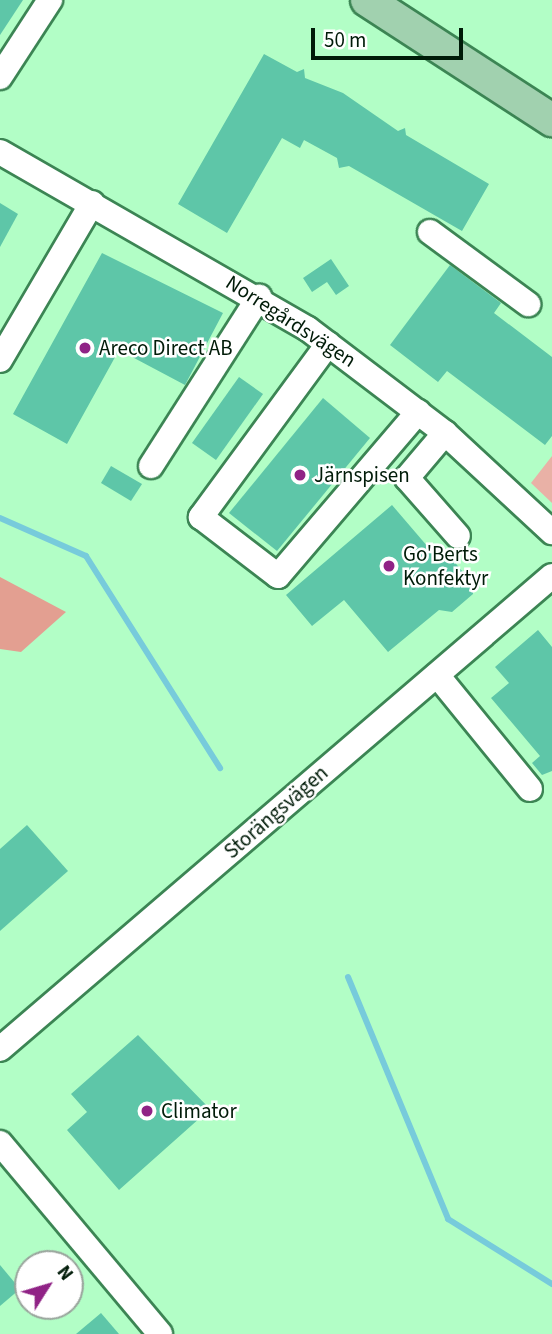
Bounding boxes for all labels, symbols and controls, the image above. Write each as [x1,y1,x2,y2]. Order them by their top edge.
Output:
scale bar [314,14,466,58]
text: 50 m [324,25,366,55]
street label: Norregårdsvägen [221,270,361,372]
place label: Areco Direct AB [99,335,233,361]
marker: Areco Direct AB [77,340,93,356]
place label: Järnspisen [314,462,410,488]
marker: Järnspisen [292,467,308,483]
place label: Go'Berts Konfektyr [403,541,488,591]
marker: Go'Berts Konfektyr [381,558,397,574]
street label: Storängsvägen [219,760,333,864]
place label: Climator [161,1098,237,1124]
marker: Climator [139,1103,155,1119]
north arrow [14,1250,84,1320]
text: N [50,1260,79,1286]

